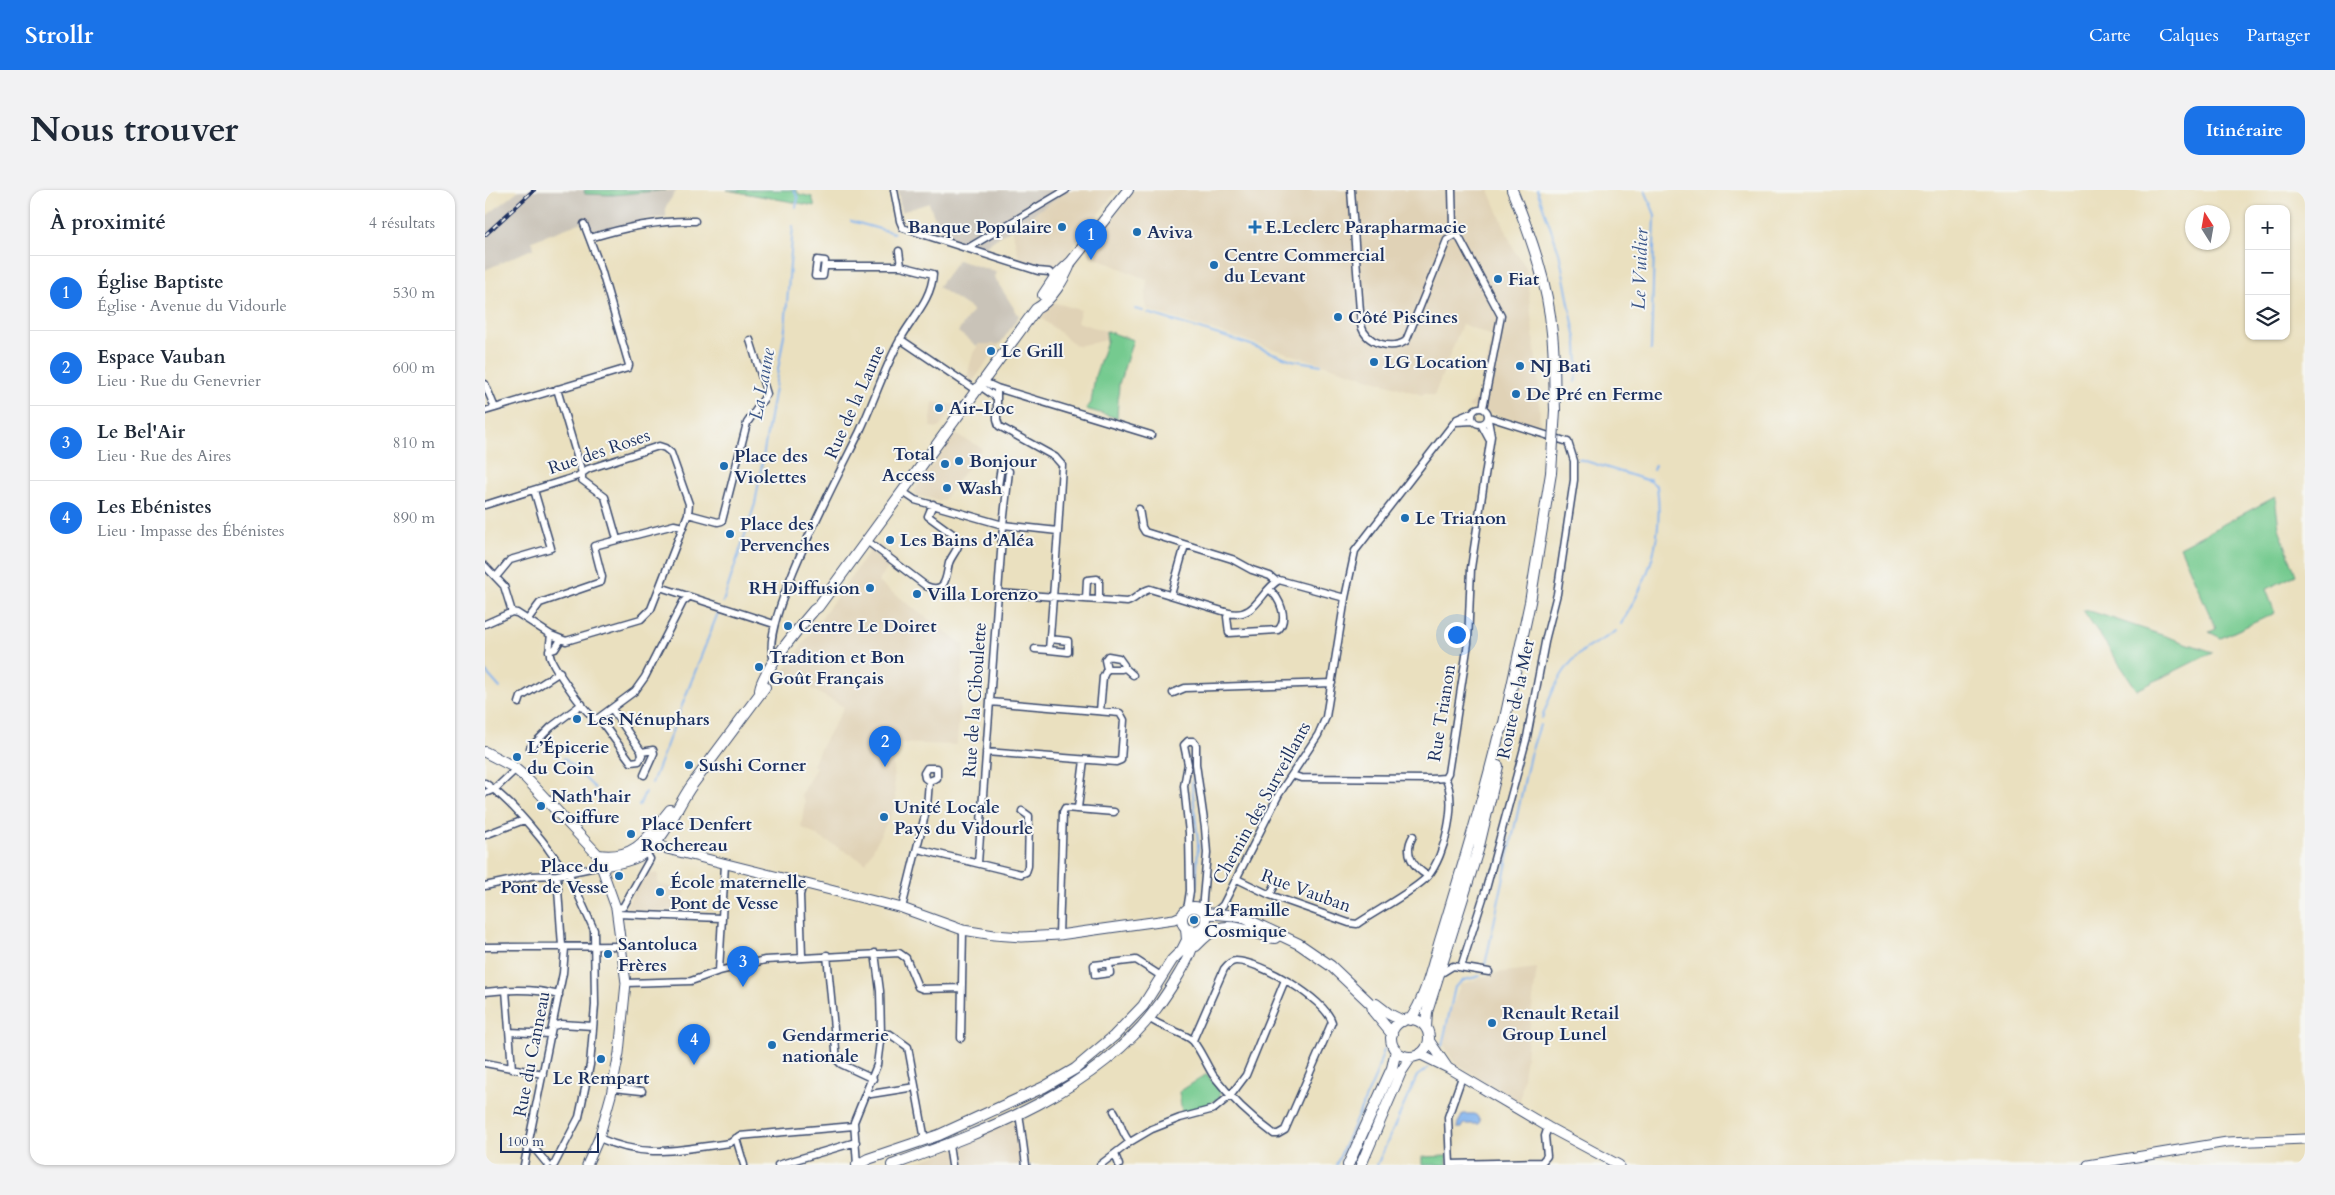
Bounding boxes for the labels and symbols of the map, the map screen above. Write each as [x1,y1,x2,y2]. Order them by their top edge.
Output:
north arrow [2185,205,2230,250]
place label: Banque Populaire [907,215,1052,240]
place label: E.Leclerc Parapharmacie [1265,215,1467,240]
pin: 1 [1075,219,1107,260]
place label: Aviva [1147,220,1193,245]
marker: Banque Populaire [1056,221,1068,233]
marker: E.Leclerc Parapharmacie [1249,221,1261,233]
marker: Aviva [1131,226,1143,238]
water label: Le Vuidier [1626,227,1654,310]
place label: Centre Commercial du Levant [1224,243,1385,289]
marker: Centre Commercial du Levant [1208,259,1220,271]
place label: Fiat [1508,267,1540,292]
marker: Fiat [1492,273,1504,285]
place label: Côté Piscines [1348,305,1458,330]
marker: Côté Piscines [1332,311,1344,323]
place label: Le Grill [1001,339,1064,364]
street label: Rue de la Laune [819,341,891,463]
water label: La Laune [743,345,781,422]
marker: Le Grill [985,345,997,357]
place label: LG Location [1384,350,1488,375]
place label: NJ Bati [1530,354,1592,379]
marker: LG Location [1368,356,1380,368]
marker: NJ Bati [1514,360,1526,372]
place label: De Pré en Ferme [1526,382,1663,407]
marker: De Pré en Ferme [1510,388,1522,400]
place label: Air-Loc [949,396,1014,421]
marker: Air-Loc [933,402,945,414]
street label: Rue des Roses [545,423,653,481]
place label: Total Access [882,442,935,488]
place label: Place des Violettes [734,444,808,490]
place label: Bonjour [969,449,1038,474]
marker: Bonjour [953,455,965,467]
marker: Total Access [939,458,951,470]
marker: Place des Violettes [718,460,730,472]
place label: Wash [956,476,1002,501]
marker: Wash [941,482,953,494]
place label: Le Trianon [1415,506,1507,531]
place label: Place des Pervenches [740,512,830,558]
marker: Le Trianon [1399,512,1411,524]
marker: Place des Pervenches [724,528,736,540]
place label: Les Bains d’Aléa [900,528,1034,553]
marker: Les Bains d’Aléa [884,534,896,546]
place label: RH Diffusion [748,576,860,601]
marker: RH Diffusion [864,582,876,594]
place label: Villa Lorenzo [927,582,1038,607]
marker: Villa Lorenzo [911,588,923,600]
place label: Centre Le Doiret [798,614,937,639]
marker: Centre Le Doiret [782,620,794,632]
street label: Rue de la Ciboulette [957,622,993,778]
your location [1444,622,1470,648]
street label: Route de la Mer [1491,636,1541,761]
place label: Tradition et Bon Goût Français [769,645,905,691]
marker: Tradition et Bon Goût Français [753,661,765,673]
street label: Rue Trianon [1422,662,1462,763]
place label: Les Nénuphars [587,707,710,732]
marker: Les Nénuphars [571,713,583,725]
street label: Chemin des Surveillants [1207,717,1317,889]
pin: 2 [869,726,901,767]
place label: L’Épicerie du Coin [527,735,609,781]
marker: L’Épicerie du Coin [511,751,523,763]
place label: Sushi Corner [699,753,807,778]
marker: Sushi Corner [683,759,695,771]
place label: Nath'hair Coiffure [551,784,632,830]
place label: Unité Locale Pays du Vidourle [894,795,1033,841]
marker: Nath'hair Coiffure [535,800,547,812]
marker: Unité Locale Pays du Vidourle [878,811,890,823]
place label: Place Denfert Rochereau [641,812,753,858]
marker: Place Denfert Rochereau [625,828,637,840]
place label: Place du Pont de Vesse [500,854,609,900]
street label: Rue Vauban [1258,863,1355,919]
marker: Place du Pont de Vesse [613,870,625,882]
place label: École maternelle Pont de Vesse [670,870,807,916]
marker: École maternelle Pont de Vesse [654,886,666,898]
place label: La Famille Cosmique [1204,898,1290,944]
marker: La Famille Cosmique [1188,914,1200,926]
place label: Santoluca Frères [618,932,698,978]
pin: 3 [727,946,759,987]
marker: Santoluca Frères [602,948,614,960]
street label: Rue du Canneau [508,989,556,1119]
place label: Renault Retail Group Lunel [1502,1001,1619,1047]
marker: Renault Retail Group Lunel [1486,1017,1498,1029]
place label: Gendarmerie nationale [782,1023,889,1069]
pin: 4 [678,1024,710,1065]
marker: Gendarmerie nationale [766,1039,778,1051]
marker: Le Rempart [595,1053,607,1065]
place label: Le Rempart [553,1066,650,1091]
scale bar [500,1130,599,1153]

